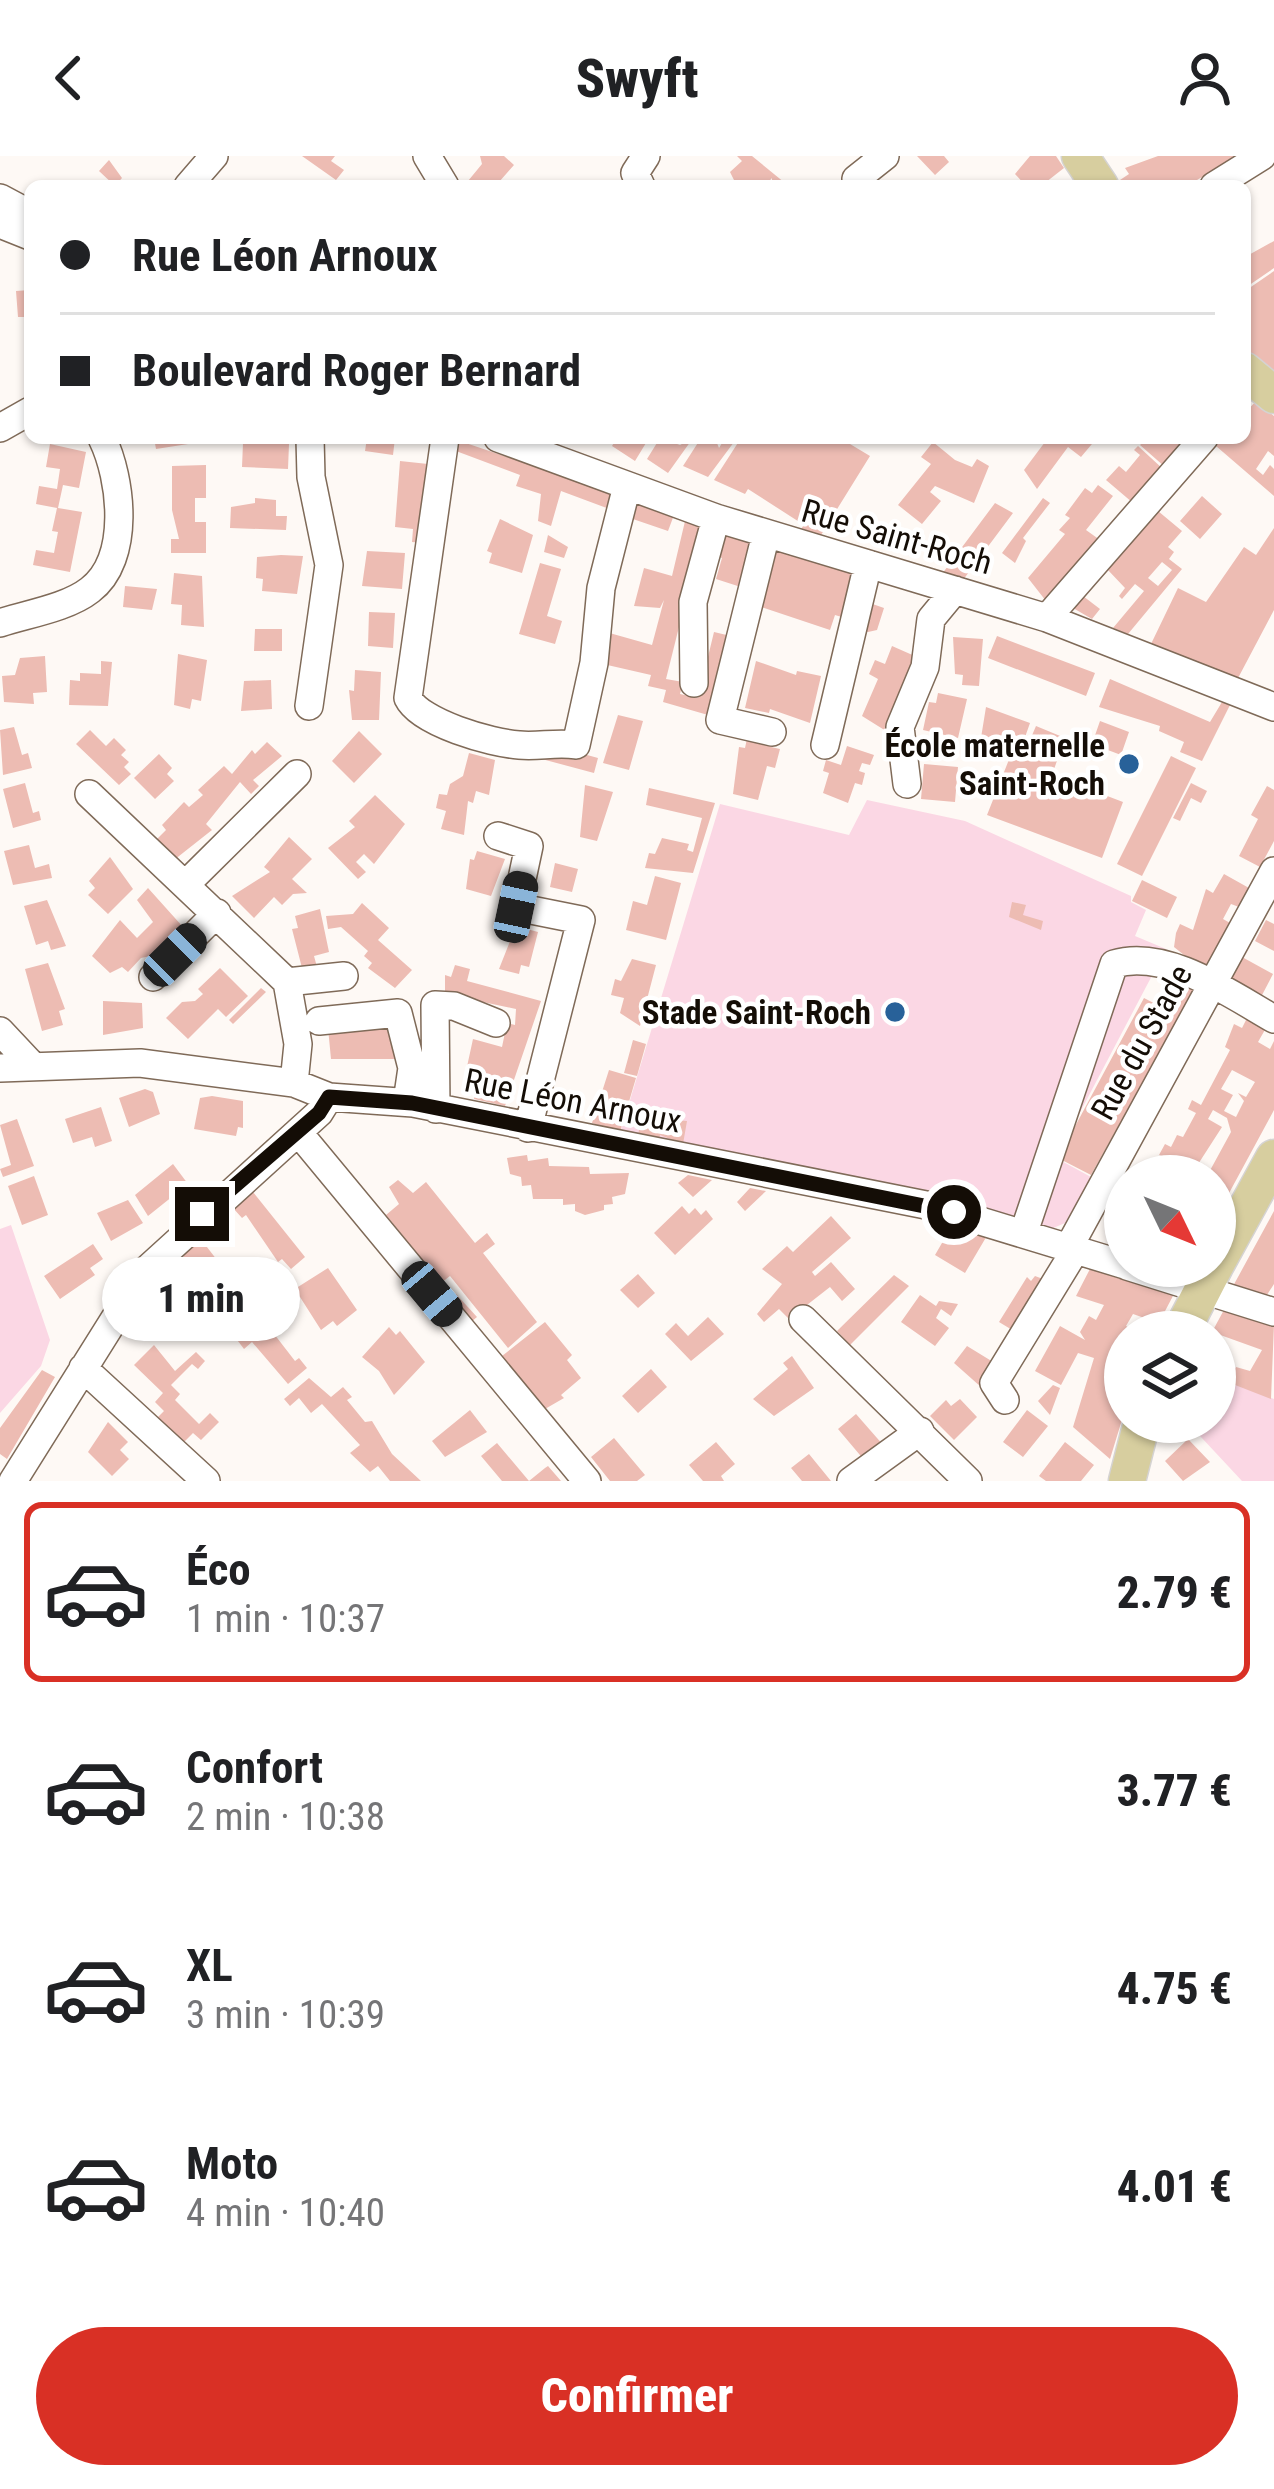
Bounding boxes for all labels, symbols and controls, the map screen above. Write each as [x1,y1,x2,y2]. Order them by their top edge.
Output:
icon: back [36,45,102,111]
icon: person [1172,45,1238,111]
text: Swyft [576,47,698,110]
text: Rue Léon Arnoux [132,229,438,282]
text: Boulevard Roger Bernard [132,344,581,397]
street label: Rue Saint-Roch [797,491,997,582]
place label: École maternelle Saint-Roch [884,726,1105,803]
marker: École maternelle Saint-Roch [1116,751,1142,777]
car [491,868,541,946]
car [137,917,213,993]
street label: Rue du Stade [1083,958,1200,1126]
place label: Stade Saint-Roch [642,993,871,1032]
marker: Stade Saint-Roch [882,999,908,1025]
street label: Rue Léon Arnoux [461,1060,685,1141]
north arrow [1104,1155,1236,1287]
map controls [1104,1155,1236,1443]
route start [927,1185,981,1239]
route end [175,1187,229,1241]
car [395,1255,469,1333]
callout: 1 min [103,1256,301,1340]
text: 1 min [158,1276,244,1322]
button: layers [1104,1311,1236,1443]
icon: car [42,1538,150,1646]
text: Éco [186,1543,251,1596]
text: 2.79 € [1117,1566,1232,1619]
text: 1 min · 10:37 [186,1596,385,1642]
icon: car [42,1736,150,1844]
text: Confort [186,1741,323,1794]
text: 3.77 € [1117,1764,1232,1817]
text: 2 min · 10:38 [186,1794,385,1840]
icon: car [42,1934,150,2042]
text: XL [186,1939,233,1992]
text: 4.75 € [1117,1962,1232,2015]
text: 3 min · 10:39 [186,1992,385,2038]
icon: car [42,2132,150,2240]
text: Moto [186,2137,278,2190]
text: 4.01 € [1117,2160,1232,2213]
text: 4 min · 10:40 [186,2190,385,2236]
button: Confirmer [36,2327,1238,2465]

